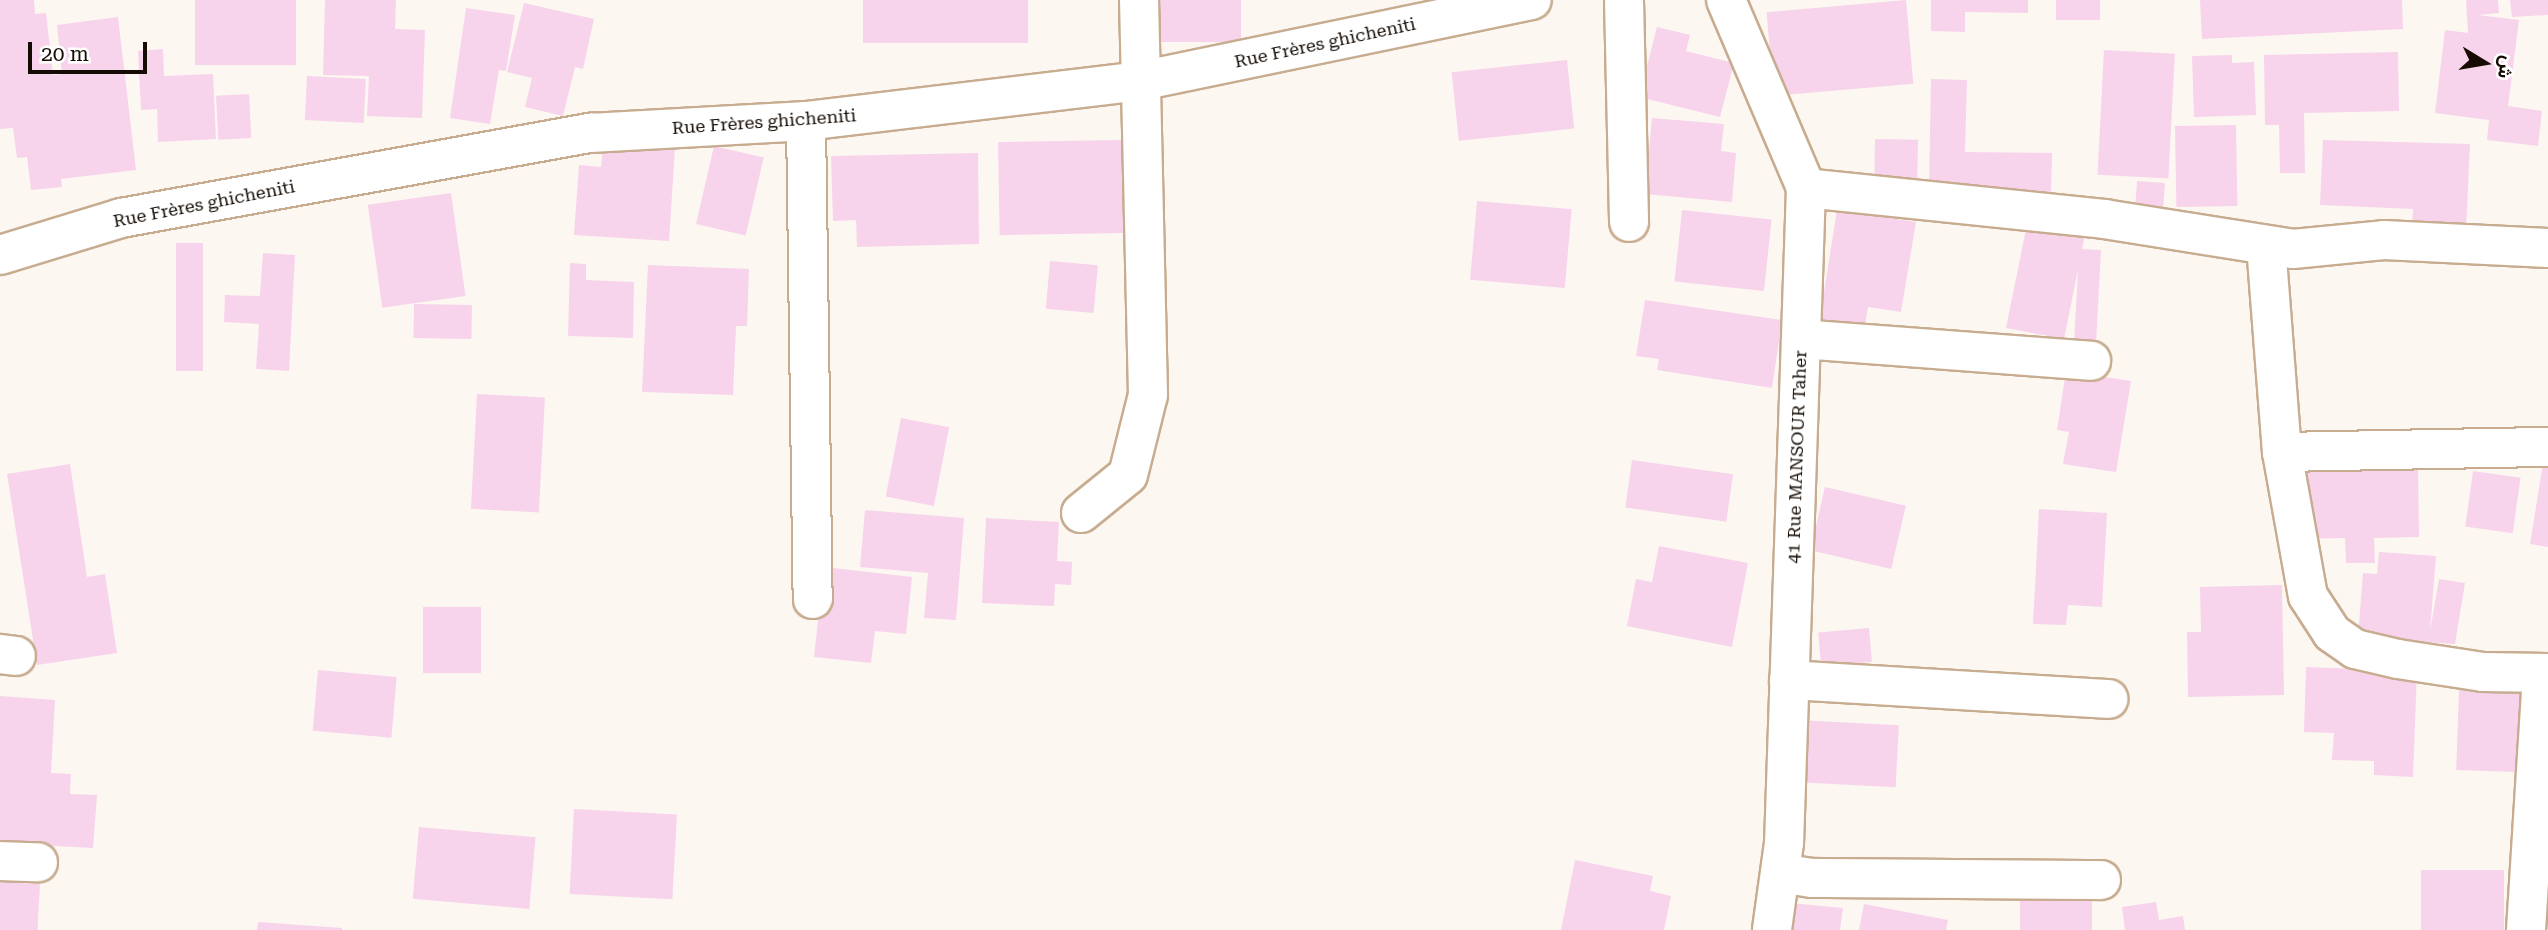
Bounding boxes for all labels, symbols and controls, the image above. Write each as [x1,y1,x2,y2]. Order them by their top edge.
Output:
street label: Rue Frères ghicheniti [1232,13,1418,73]
scale bar [32,28,150,72]
north arrow [2450,28,2520,98]
text: 20 m [41,42,89,66]
text: ش [2493,54,2520,81]
street label: Rue Frères ghicheniti [671,105,857,139]
street label: Rue Frères ghicheniti [111,176,297,232]
street label: 41 Rue MANSOUR Taher [1782,350,1812,564]

